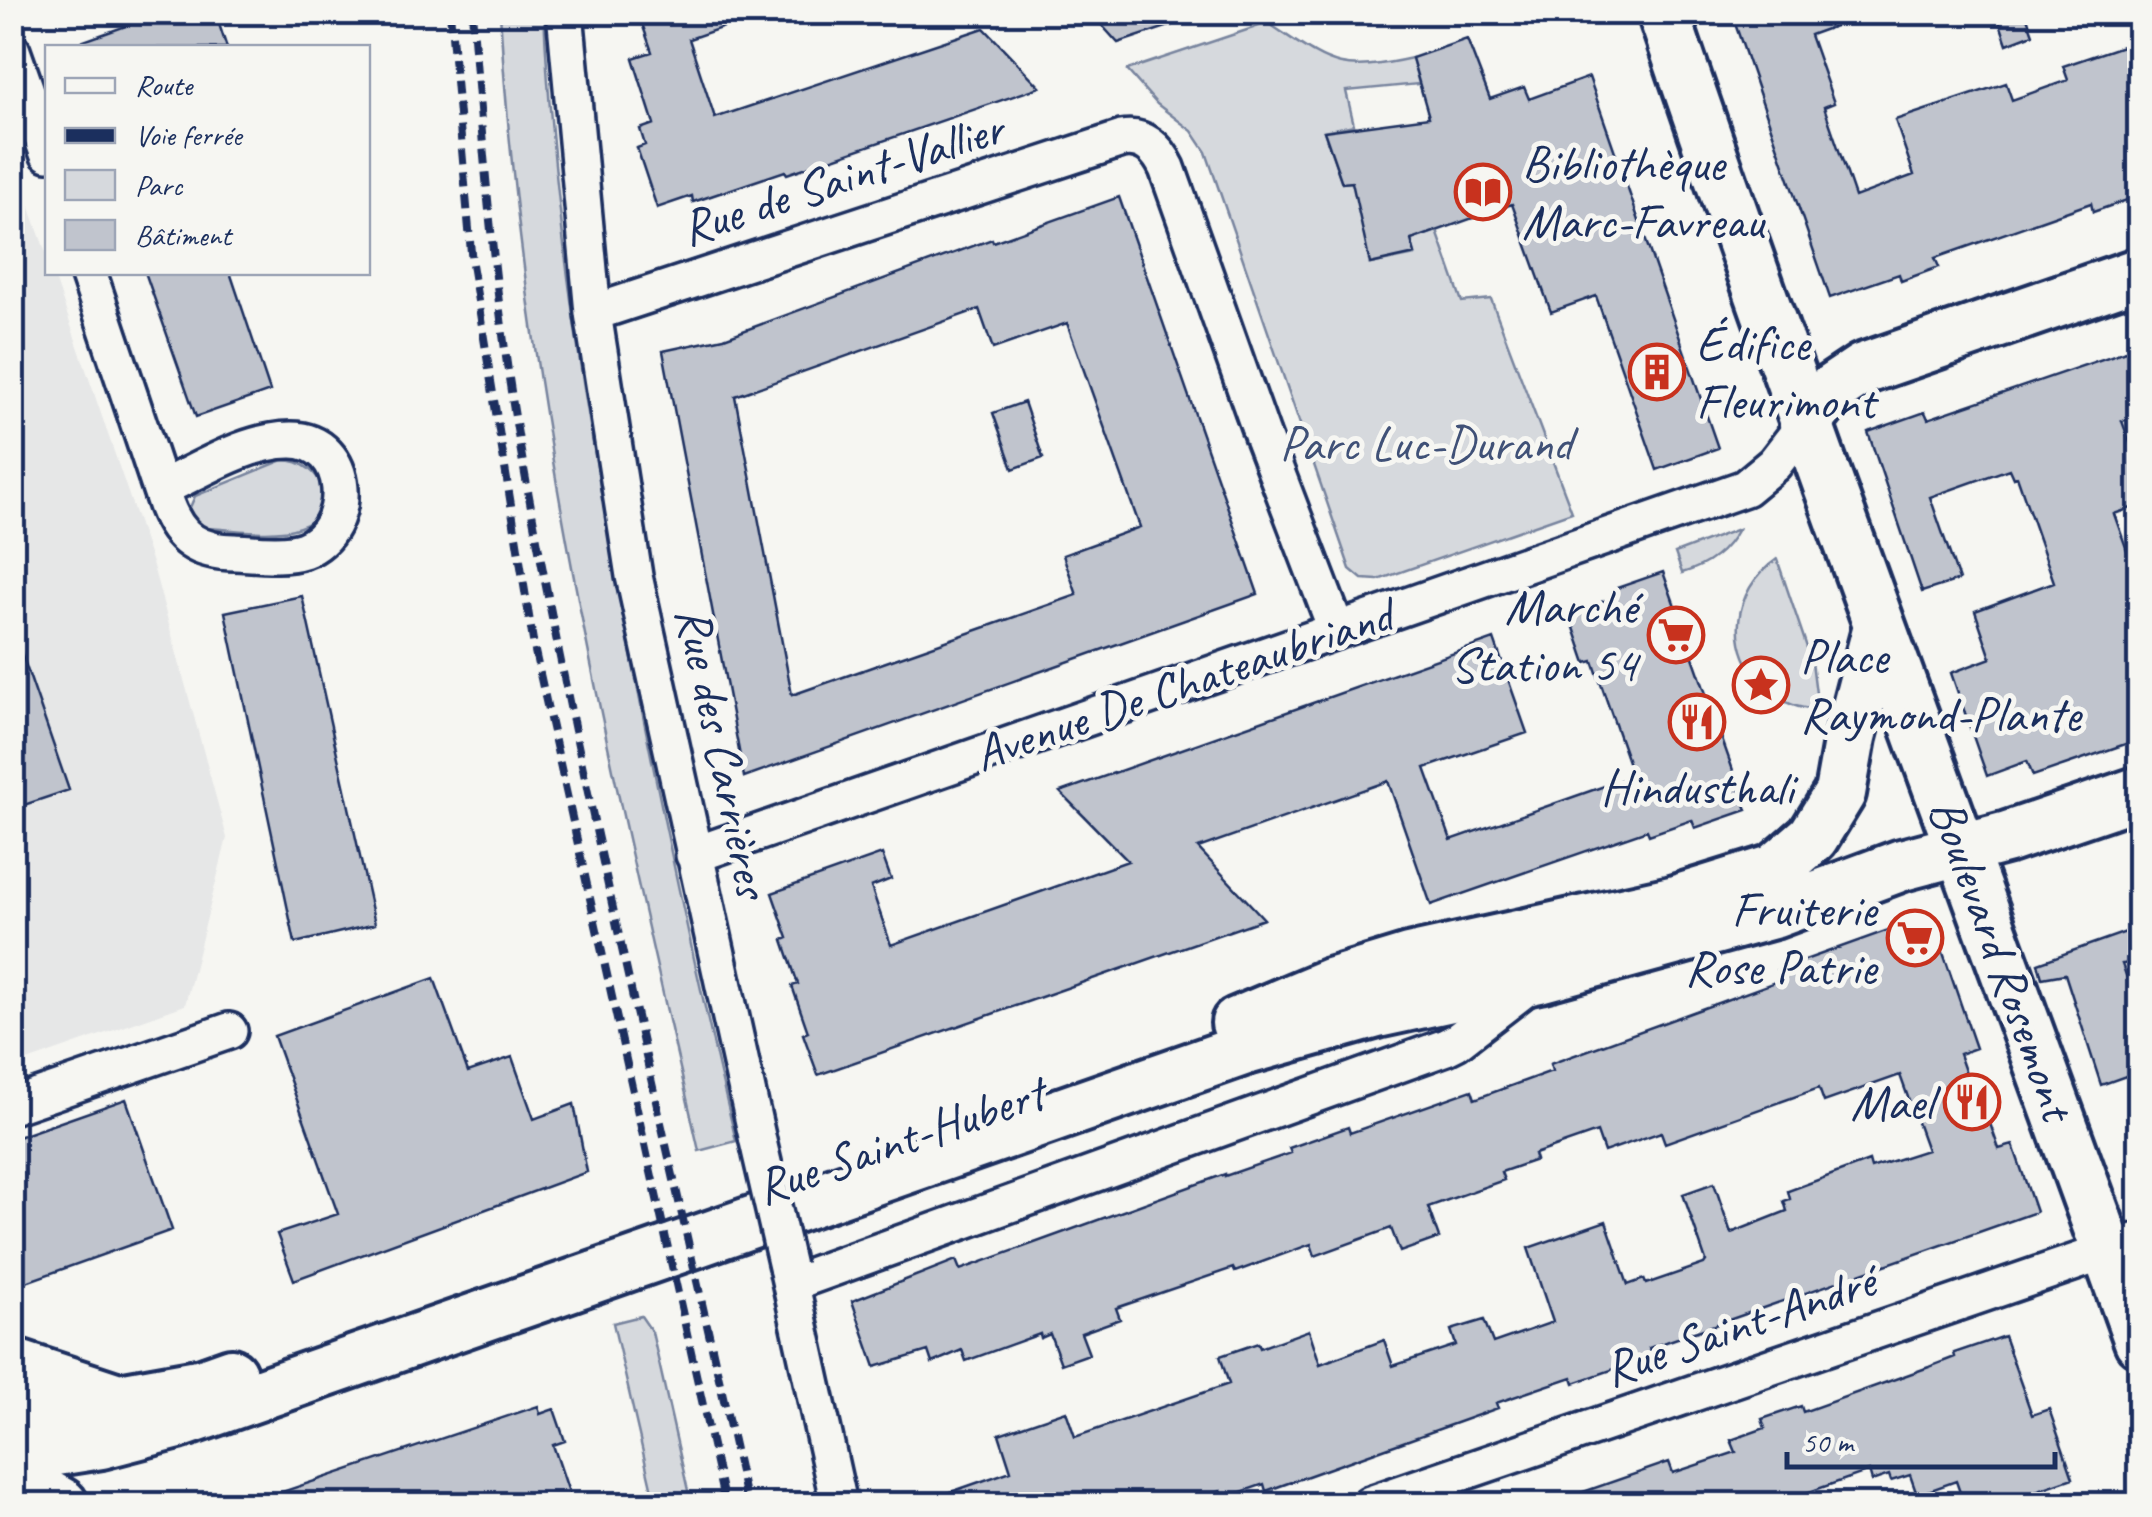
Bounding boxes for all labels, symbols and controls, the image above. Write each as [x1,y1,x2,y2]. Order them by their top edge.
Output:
legend [45,45,370,275]
text: Route [135,66,194,104]
street label: Rue de Saint-Vallier [673,95,1015,260]
text: Voie ferrée [135,116,244,154]
place label: Bibliothèque Marc-Favreau [1522,132,1766,253]
library icon: Bibliothèque Marc-Favreau [1453,162,1513,222]
text: Parc [135,166,184,204]
text: Bâtiment [135,216,234,254]
place label: Édifice Fleurimont [1696,312,1879,433]
building icon: Édifice Fleurimont [1627,342,1687,402]
park label: Parc Luc-Durand [1279,412,1579,475]
place label: Marché Station 54 [1450,575,1644,696]
street label: Avenue De Chateaubriand [966,581,1406,785]
street label: Rue des Carrières [661,601,785,907]
supermarket icon: Marché Station 54 [1646,605,1706,665]
place label: Place Raymond-Plante [1800,625,2083,746]
place icon: Place Raymond-Plante [1731,655,1791,715]
restaurant icon: Hindusthali [1667,692,1727,752]
place label: Hindusthali [1600,756,1799,819]
street label: Boulevard Rosemont [1915,790,2091,1132]
place label: Fruiterie Rose Patrie [1685,878,1879,999]
supermarket icon: Fruiterie Rose Patrie [1885,908,1945,968]
street label: Rue Saint-Hubert [748,1059,1058,1219]
place label: Mael [1850,1071,1942,1134]
restaurant icon: Mael [1942,1072,2002,1132]
street label: Rue Saint-André [1595,1247,1889,1401]
scale bar [1787,1407,2054,1469]
text: 50 m [1802,1423,1855,1461]

